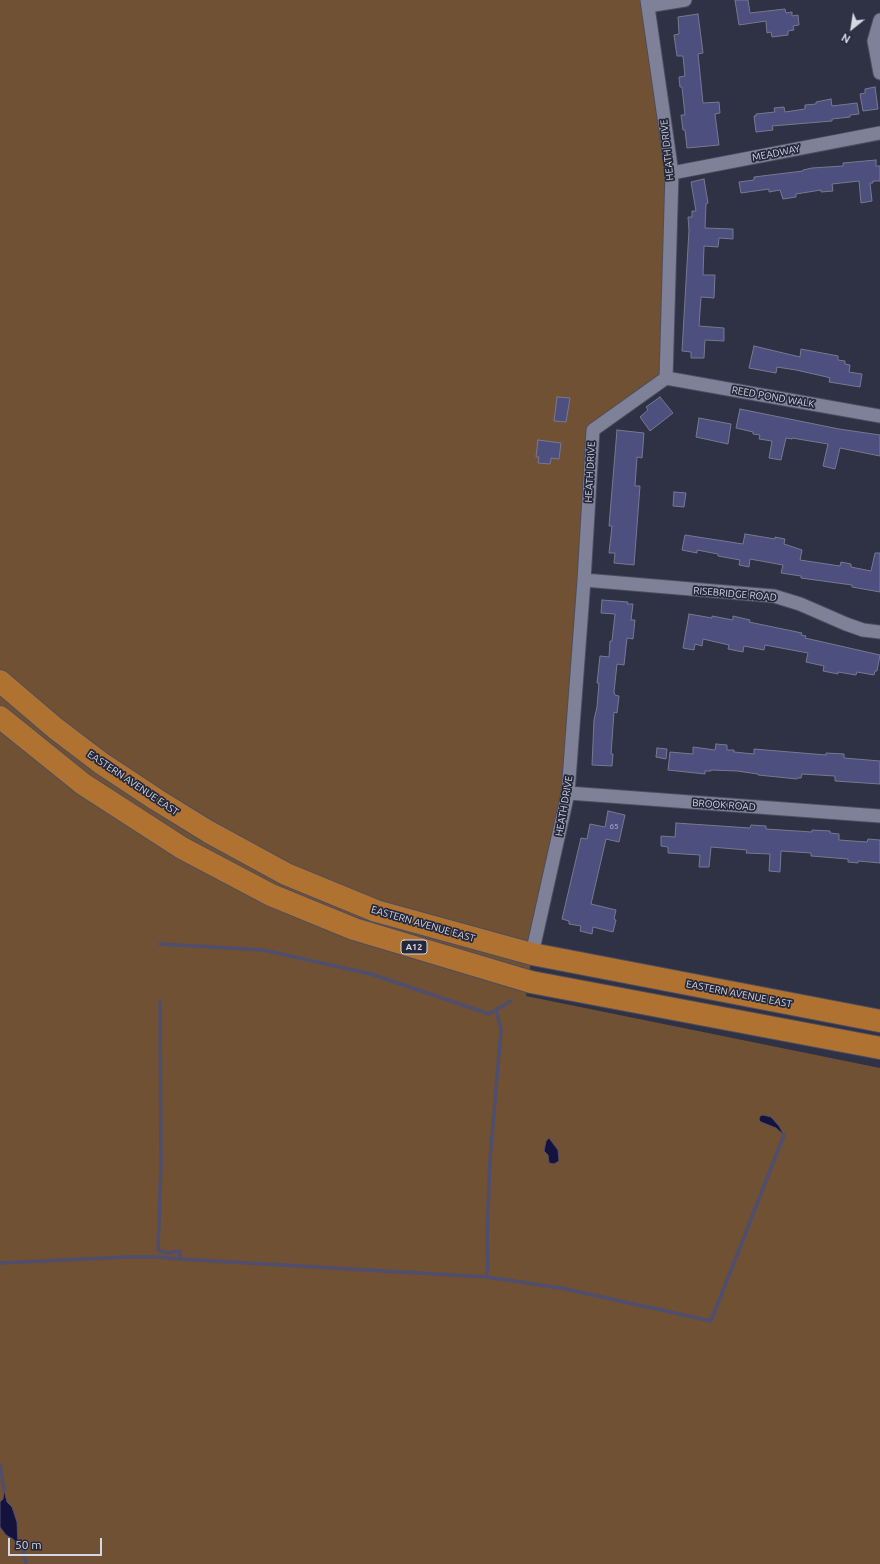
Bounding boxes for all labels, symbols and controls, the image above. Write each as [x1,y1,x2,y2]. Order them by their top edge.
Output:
north arrow [832,8,872,48]
text: N [839,31,853,46]
street label: HEATH DRIVE [658,119,676,181]
street label: MEADWAY [751,142,801,164]
street label: REED POND WALK [731,384,815,410]
street label: HEATH DRIVE [582,441,598,503]
street label: RISEBRIDGE ROAD [693,584,777,604]
street label: EASTERN AVENUE EAST [85,748,181,818]
street label: HEATH DRIVE [553,775,575,837]
street label: BROOK ROAD [692,797,756,813]
house number: 65 [609,821,619,831]
street label: EASTERN AVENUE EAST [370,903,476,945]
road number: A12 [401,940,427,954]
street label: EASTERN AVENUE EAST [685,978,793,1010]
scale bar [10,1530,104,1556]
text: 50 m [15,1538,42,1551]

